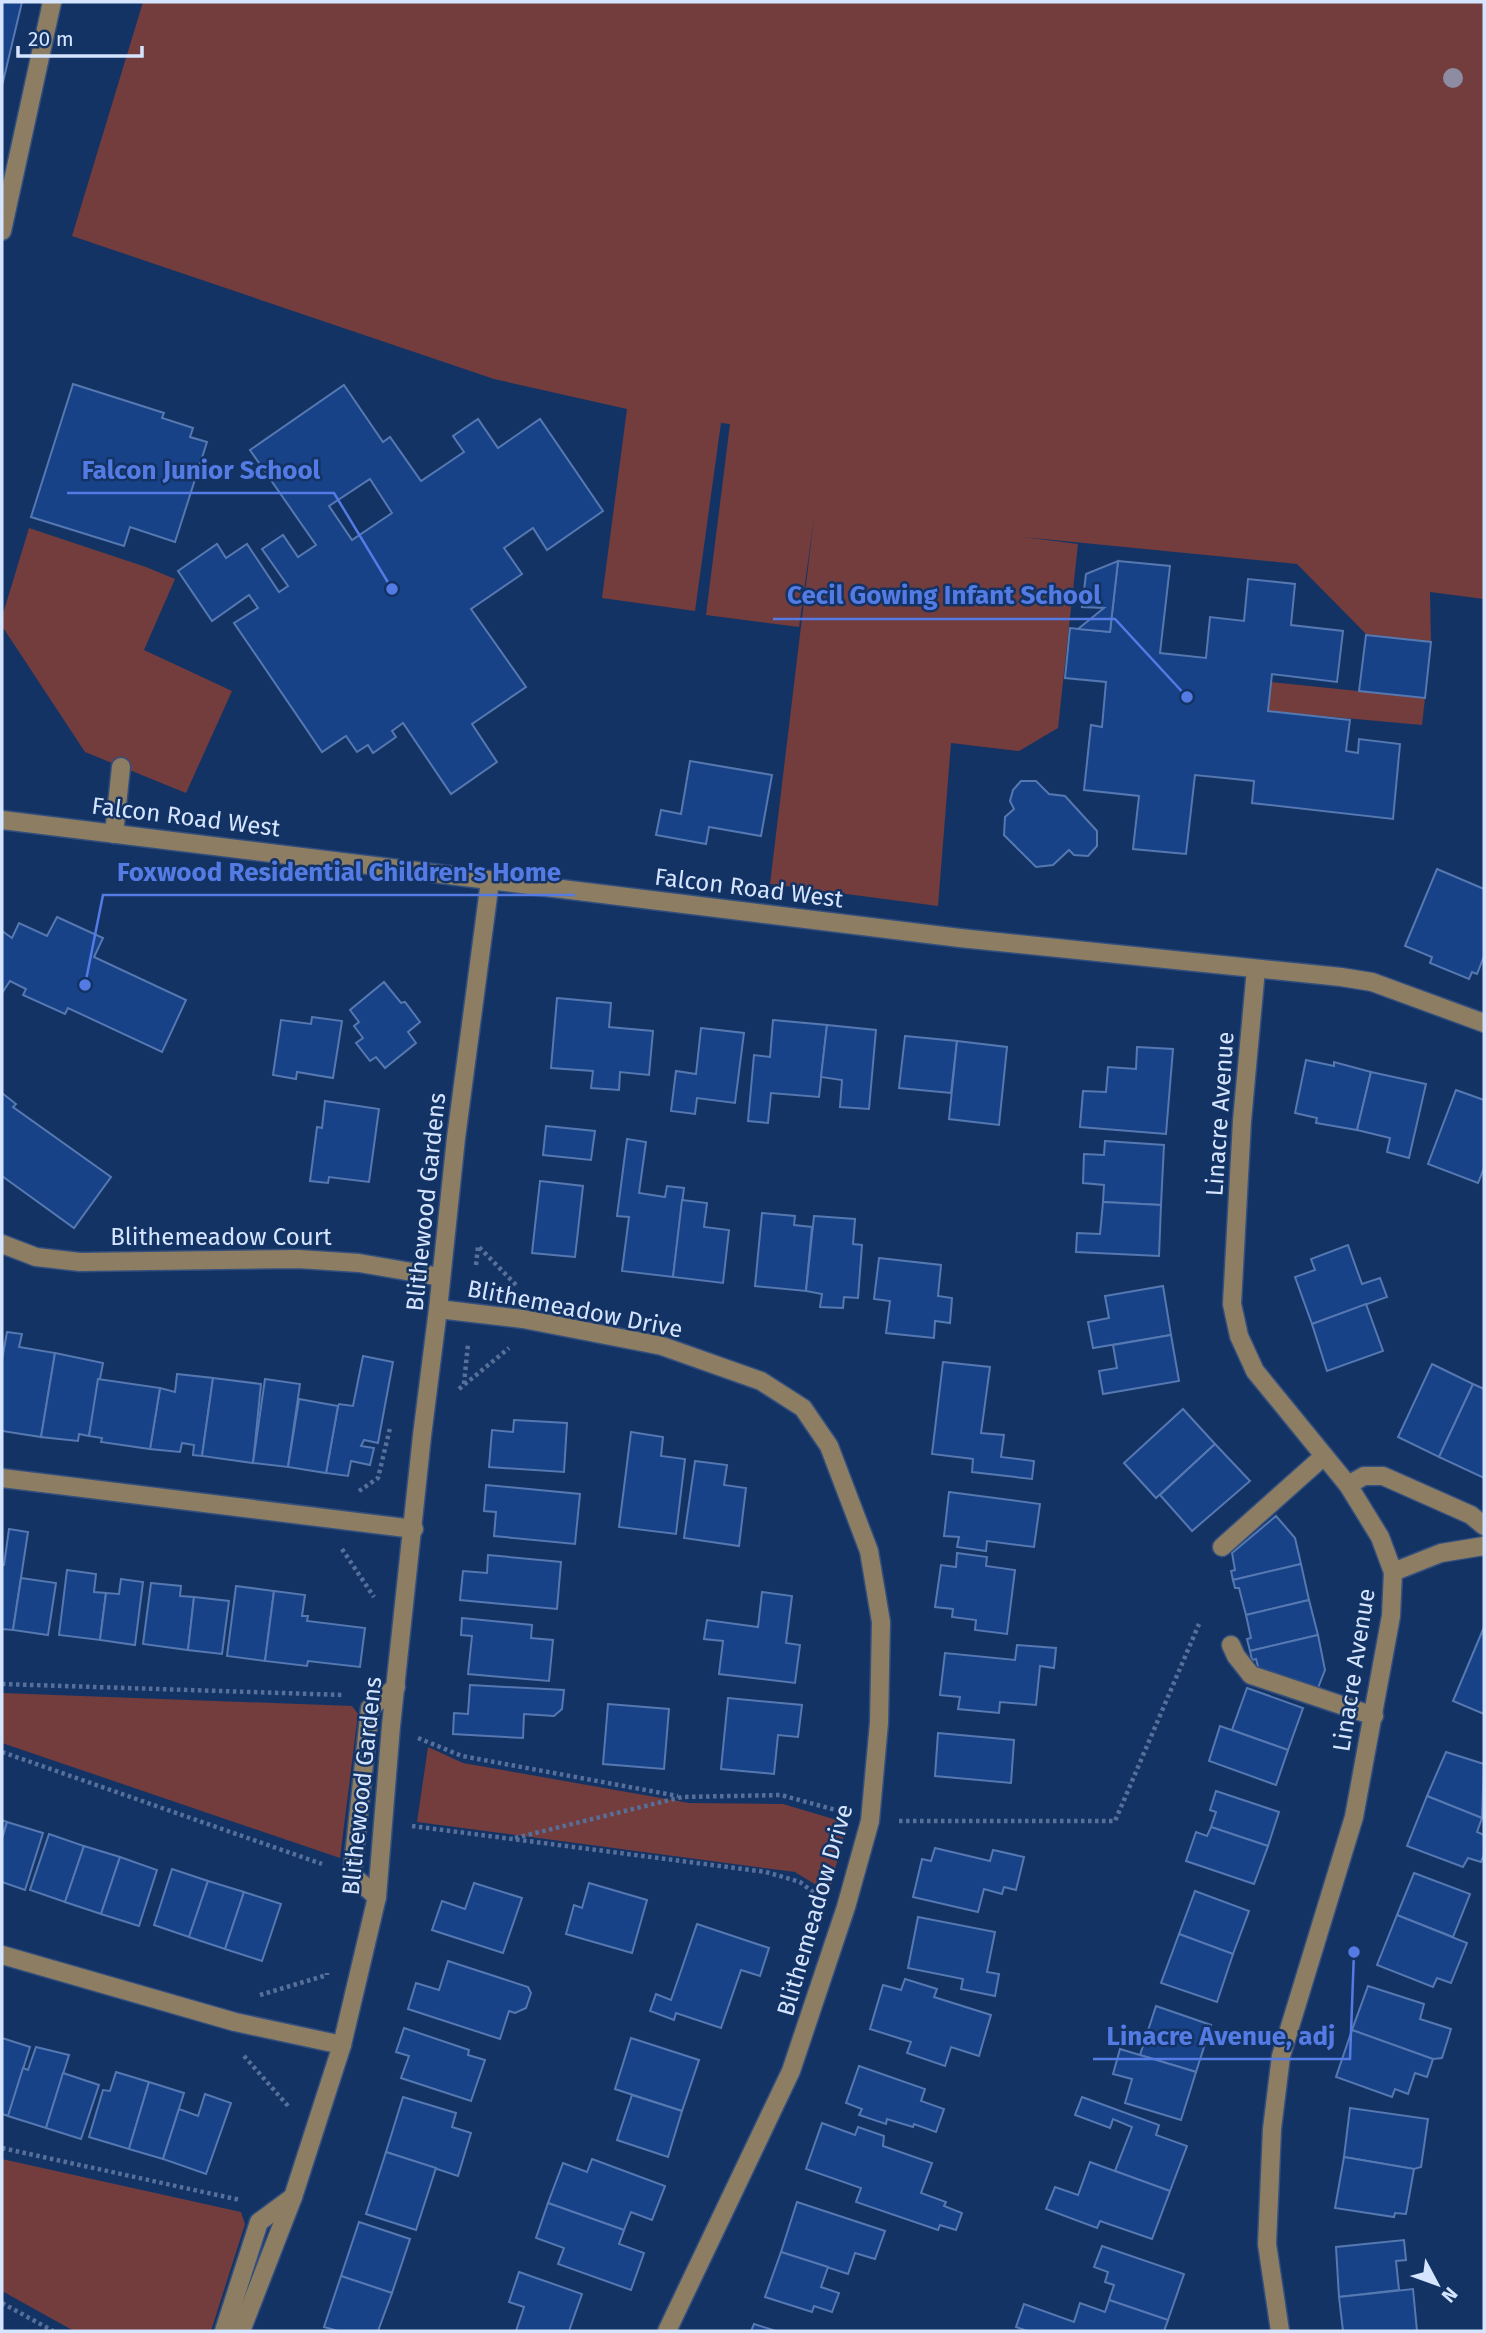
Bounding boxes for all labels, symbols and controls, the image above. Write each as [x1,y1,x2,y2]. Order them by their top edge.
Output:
scale bar [18,14,142,58]
text: 20 m [28,26,74,52]
callout: Falcon Junior School [67,446,334,493]
text: Falcon Junior School [82,455,321,486]
callout: Cecil Gowing Infant School [773,572,1115,619]
text: Cecil Gowing Infant School [787,580,1101,611]
street label: Falcon Road West [90,792,282,842]
callout: Foxwood Residential Children's Home [103,848,575,895]
text: Foxwood Residential Children's Home [117,857,561,888]
street label: Falcon Road West [653,863,845,913]
street label: Linacre Avenue [1200,1031,1240,1197]
street label: Blithewood Gardens [401,1091,451,1313]
street label: Blithemeadow Court [110,1223,332,1251]
street label: Blithemeadow Drive [465,1274,685,1344]
street label: Linacre Avenue [1327,1586,1381,1754]
street label: Blithewood Gardens [337,1675,387,1897]
street label: Blithemeadow Drive [771,1801,859,2019]
callout: Linacre Avenue, adj [1093,2012,1350,2059]
text: Linacre Avenue, adj [1107,2021,1335,2052]
north arrow [1402,2249,1472,2319]
text: N [1437,2283,1462,2307]

